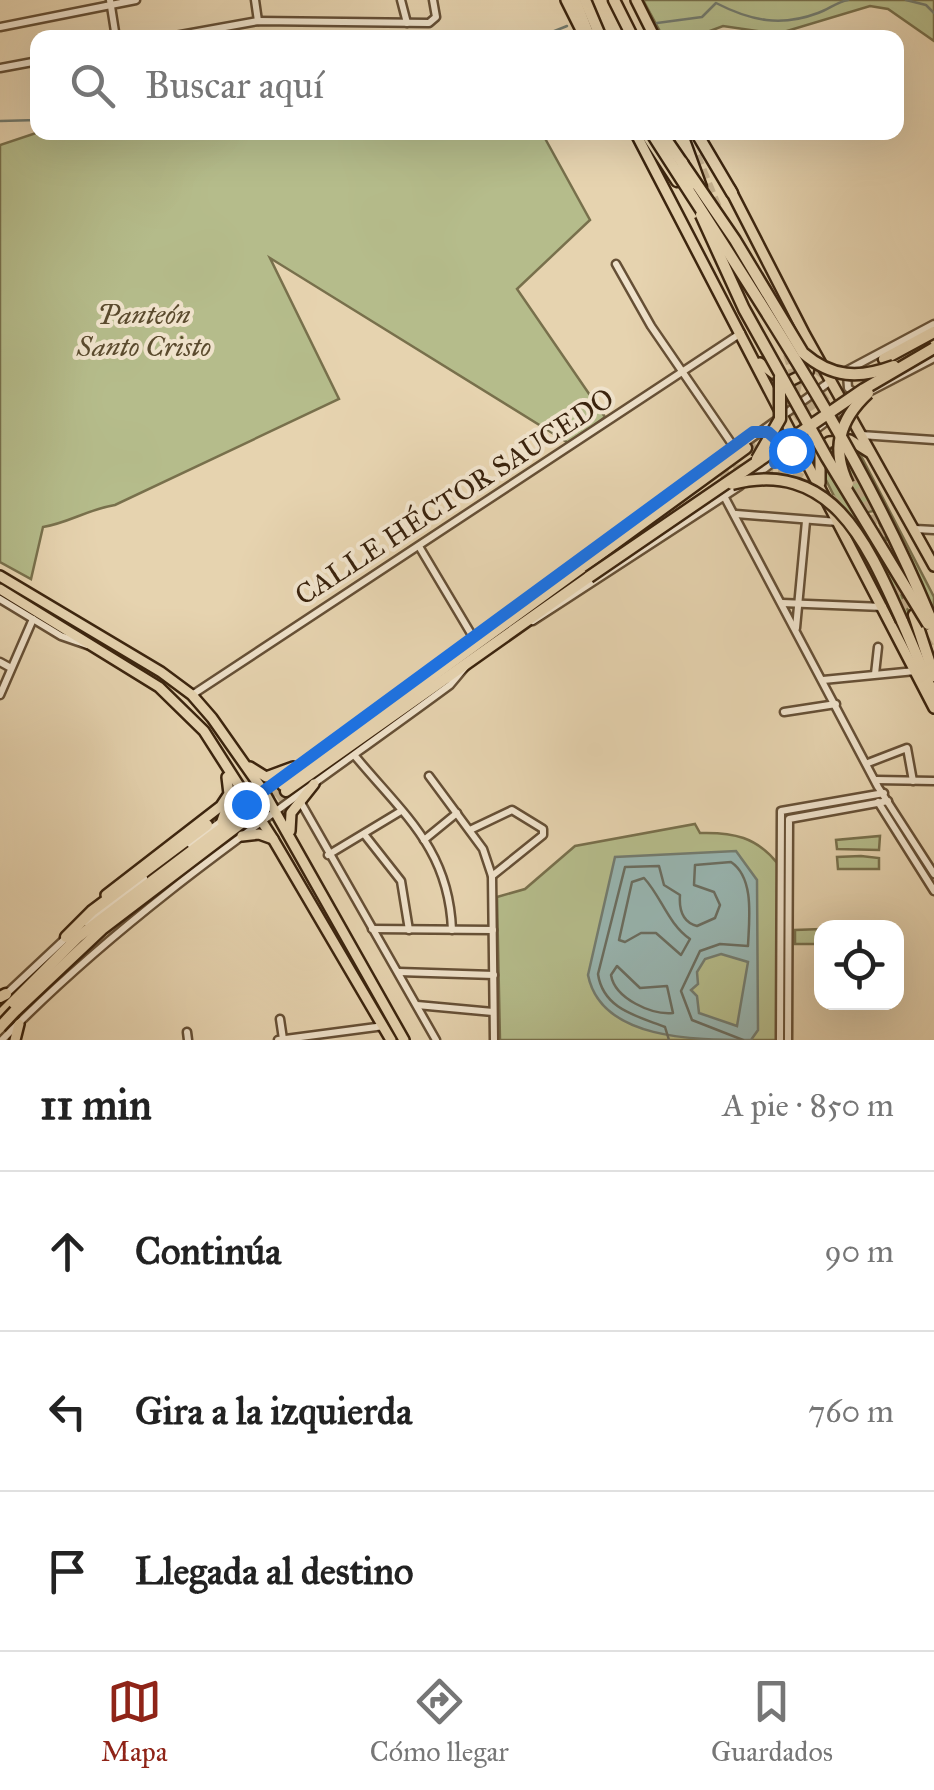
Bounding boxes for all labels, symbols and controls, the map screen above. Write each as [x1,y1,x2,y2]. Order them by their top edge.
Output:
search box [30,30,904,140]
icon: search [65,58,120,113]
text: Buscar aquí [145,62,324,108]
park label: Panteón Santo Cristo [76,297,212,364]
street label: CALLE HÉCTOR SAUCEDO [288,380,620,613]
route start [769,428,815,474]
route end [224,782,270,828]
map controls [814,920,904,1010]
button: locate [814,920,904,1010]
text: 11 min [40,1079,152,1131]
text: A pie · 850 m [723,1086,894,1125]
icon: ahead [40,1224,95,1279]
text: Continúa [135,1228,281,1274]
text: 90 m [824,1232,894,1271]
icon: left [40,1384,95,1439]
text: Gira a la izquierda [135,1388,412,1434]
text: 760 m [808,1392,894,1431]
icon: arrive [40,1544,95,1599]
text: Llegada al destino [135,1548,414,1594]
tab: Mapa [101,1674,168,1769]
tab: Cómo llegar [370,1674,509,1769]
tab: Guardados [711,1674,833,1769]

